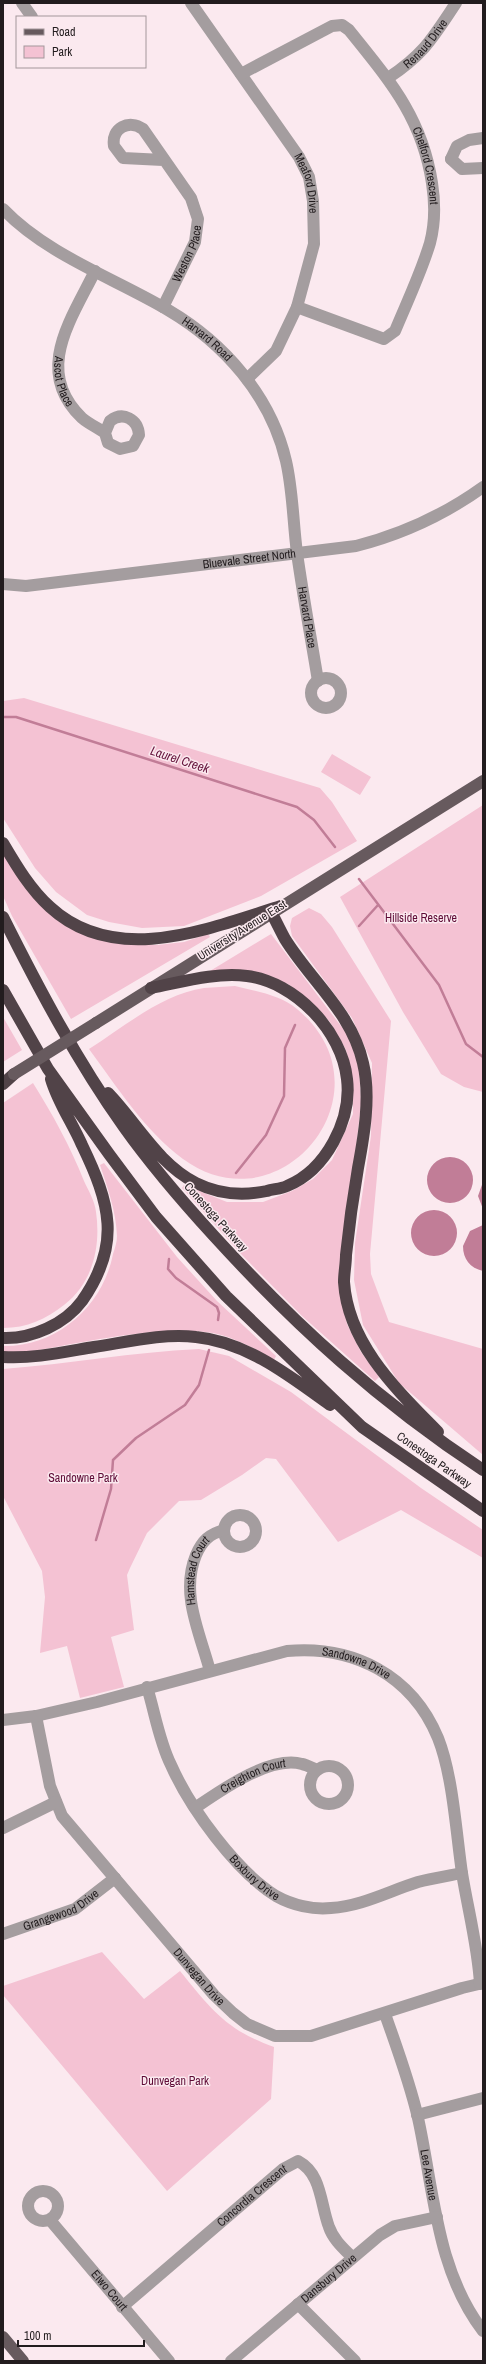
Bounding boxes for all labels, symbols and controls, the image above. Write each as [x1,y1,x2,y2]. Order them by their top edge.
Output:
legend [16,16,146,68]
street label: Renaud Drive [400,16,451,72]
text: Road [52,24,76,40]
text: Park [52,44,72,60]
street label: Chelford Crescent [409,124,442,205]
street label: Meaford Drive [290,150,321,214]
street label: Weston Place [168,224,205,285]
street label: Harvard Road [179,313,236,365]
street label: Ascot Place [50,354,78,410]
street label: Bluevale Street North [202,545,297,573]
street label: Harvard Place [294,585,320,649]
water label: Laurel Creek [148,742,212,777]
street label: University Avenue East [194,896,290,964]
park label: Hillside Reserve [385,910,457,926]
street label: Conestoga Parkway [181,1179,251,1255]
street label: Conestoga Parkway [393,1428,475,1492]
park label: Sandowne Park [48,1470,118,1486]
street label: Hamstead Court [182,1532,213,1607]
street label: Sandowne Drive [321,1643,394,1683]
street label: Creighton Court [217,1755,287,1797]
street label: Boxbury Drive [226,1851,282,1904]
street label: Grangewood Drive [21,1885,102,1934]
street label: Dunvegan Drive [170,1945,228,2009]
park label: Dunvegan Park [141,2073,209,2089]
street label: Lee Avenue [416,2148,441,2202]
street label: Concordia Crescent [213,2161,289,2230]
street label: Dansbury Drive [297,2250,360,2307]
street label: Eiwo Court [87,2267,131,2314]
scale bar [18,2322,144,2348]
text: 100 m [24,2328,51,2344]

